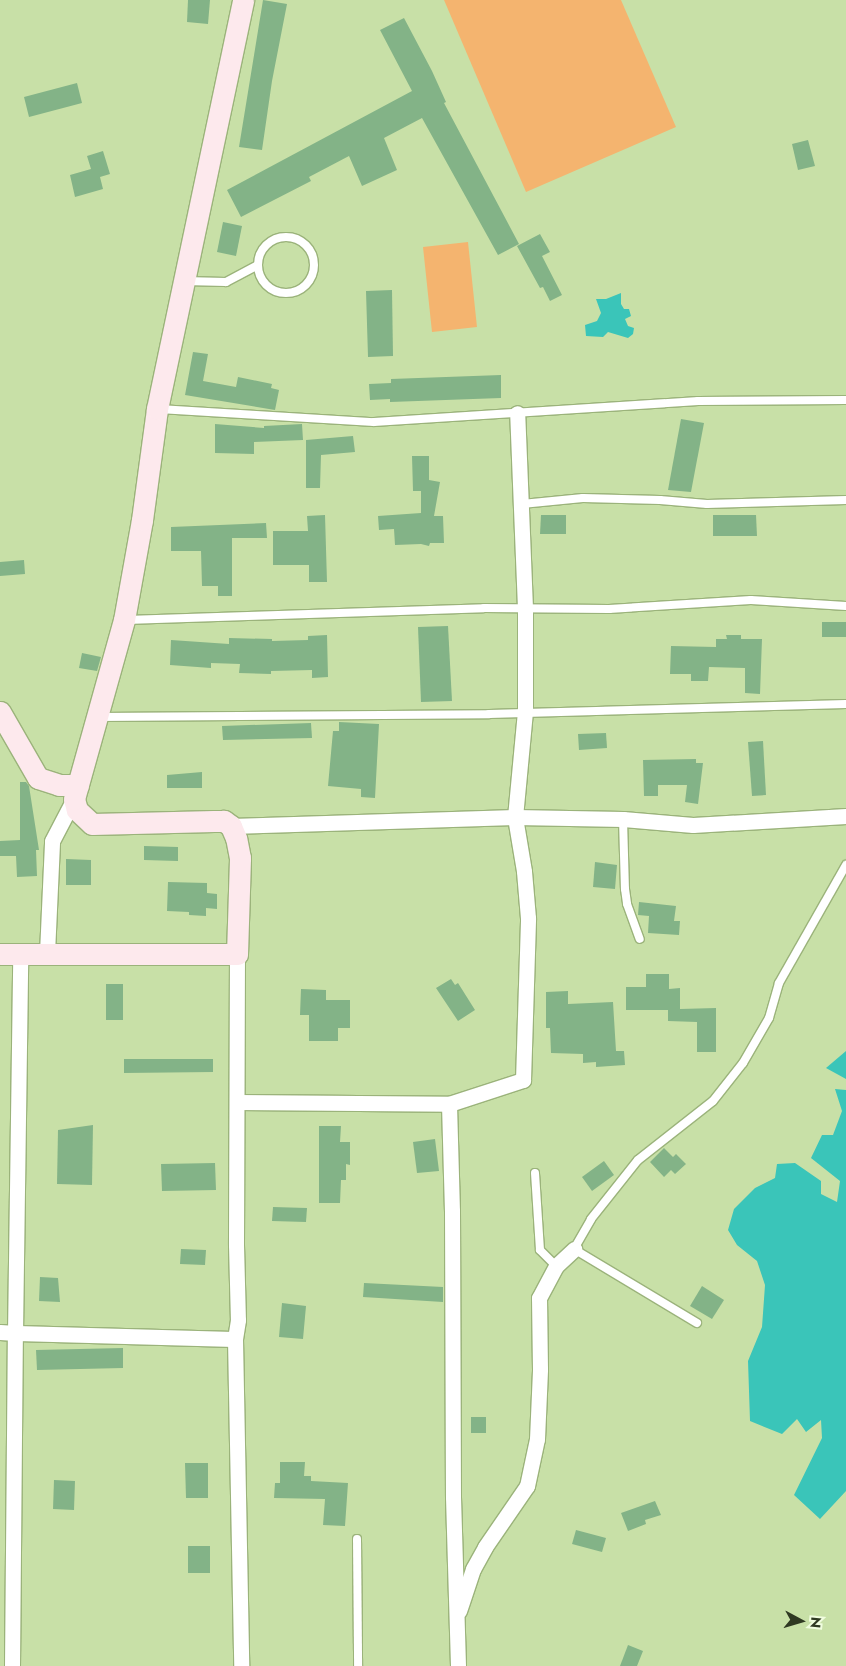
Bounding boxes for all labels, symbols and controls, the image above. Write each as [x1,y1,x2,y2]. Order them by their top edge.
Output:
north arrow [776,1596,826,1646]
text: N [805,1616,826,1629]

